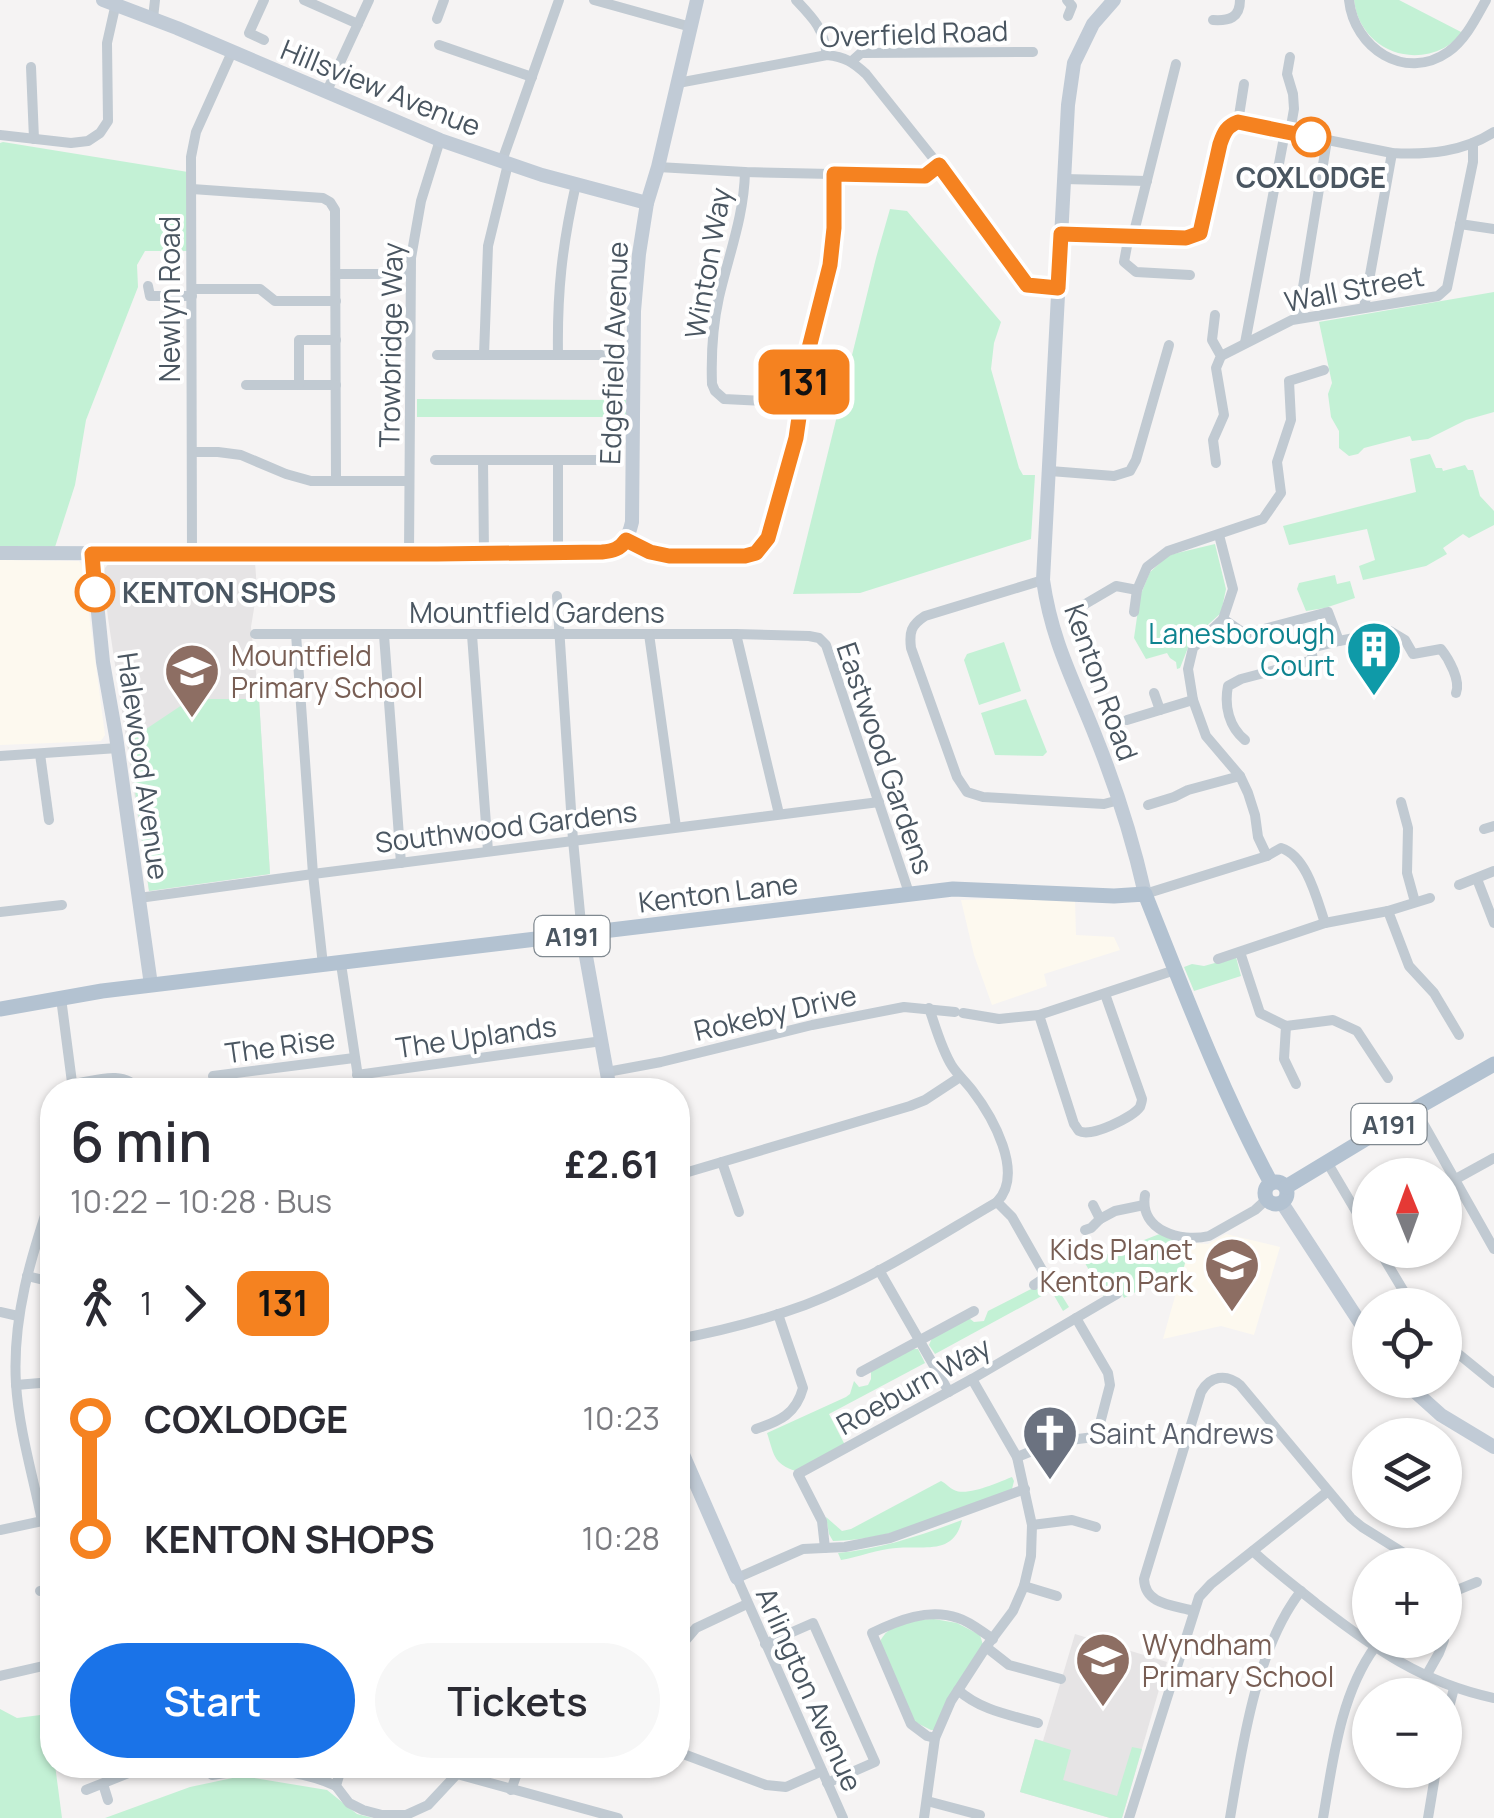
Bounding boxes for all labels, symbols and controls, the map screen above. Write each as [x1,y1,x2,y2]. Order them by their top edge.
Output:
street label: Overfield Road [819,11,1009,55]
street label: Hillsview Avenue [275,30,487,144]
marker: COXLODGE [1292,118,1330,156]
place label: COXLODGE [1236,158,1386,196]
street label: Winton Way [675,184,739,341]
street label: Newlyn Road [150,216,188,382]
street label: Edgefield Avenue [590,241,636,465]
street label: Trowbridge Way [369,242,411,448]
street label: Wall Street [1281,256,1427,320]
line badge: 131 [746,350,862,414]
text: 131 [778,358,830,406]
marker: KENTON SHOPS [76,573,114,611]
place label: KENTON SHOPS [122,573,336,611]
street label: Mountfield Gardens [409,593,665,631]
street label: Kenton Road [1056,598,1148,766]
place label: Lanesborough Court [1148,614,1335,684]
building icon: Lanesborough Court [1344,619,1404,698]
place label: Mountfield Primary School [231,636,423,706]
street label: Eastwood Gardens [829,637,943,879]
school or university icon: Mountfield Primary School [162,641,222,720]
street label: Halewood Avenue [109,650,179,882]
street label: Southwood Gardens [373,791,639,861]
street label: Kenton Lane [636,863,800,921]
road number: A191 [534,916,610,956]
street label: Rokeby Drive [690,975,860,1049]
street label: The Uplands [393,1006,559,1066]
street label: The Rise [223,1018,337,1072]
text: 6 min [70,1103,212,1179]
road number: A191 [1352,1104,1426,1144]
text: £2.61 [564,1137,660,1189]
north arrow [1352,1158,1462,1268]
map controls [1352,1158,1462,1788]
text: 10:22 – 10:28 · Bus [70,1179,332,1223]
place label: Kids Planet Kenton Park [1040,1230,1194,1300]
school or university icon: Kids Planet Kenton Park [1202,1235,1262,1314]
icon: walk [70,1276,125,1331]
icon: forward [167,1276,222,1331]
text: 131 [257,1279,309,1327]
text: 1 [140,1281,152,1325]
button: locate [1352,1288,1462,1398]
street label: Roeburn Way [829,1327,997,1443]
text: COXLODGE [144,1392,348,1444]
text: 10:23 [582,1396,660,1440]
church icon: Saint Andrews [1020,1403,1080,1482]
place label: Saint Andrews [1089,1414,1274,1452]
button: layers [1352,1418,1462,1528]
text: KENTON SHOPS [144,1512,435,1564]
text: 10:28 [582,1516,660,1560]
button: + [1352,1548,1462,1658]
street label: Arlington Avenue [748,1581,872,1797]
place label: Wyndham Primary School [1142,1625,1334,1695]
school or university icon: Wyndham Primary School [1073,1630,1133,1709]
button: Start [70,1643,355,1758]
button: Tickets [375,1643,660,1758]
button: − [1352,1678,1462,1788]

